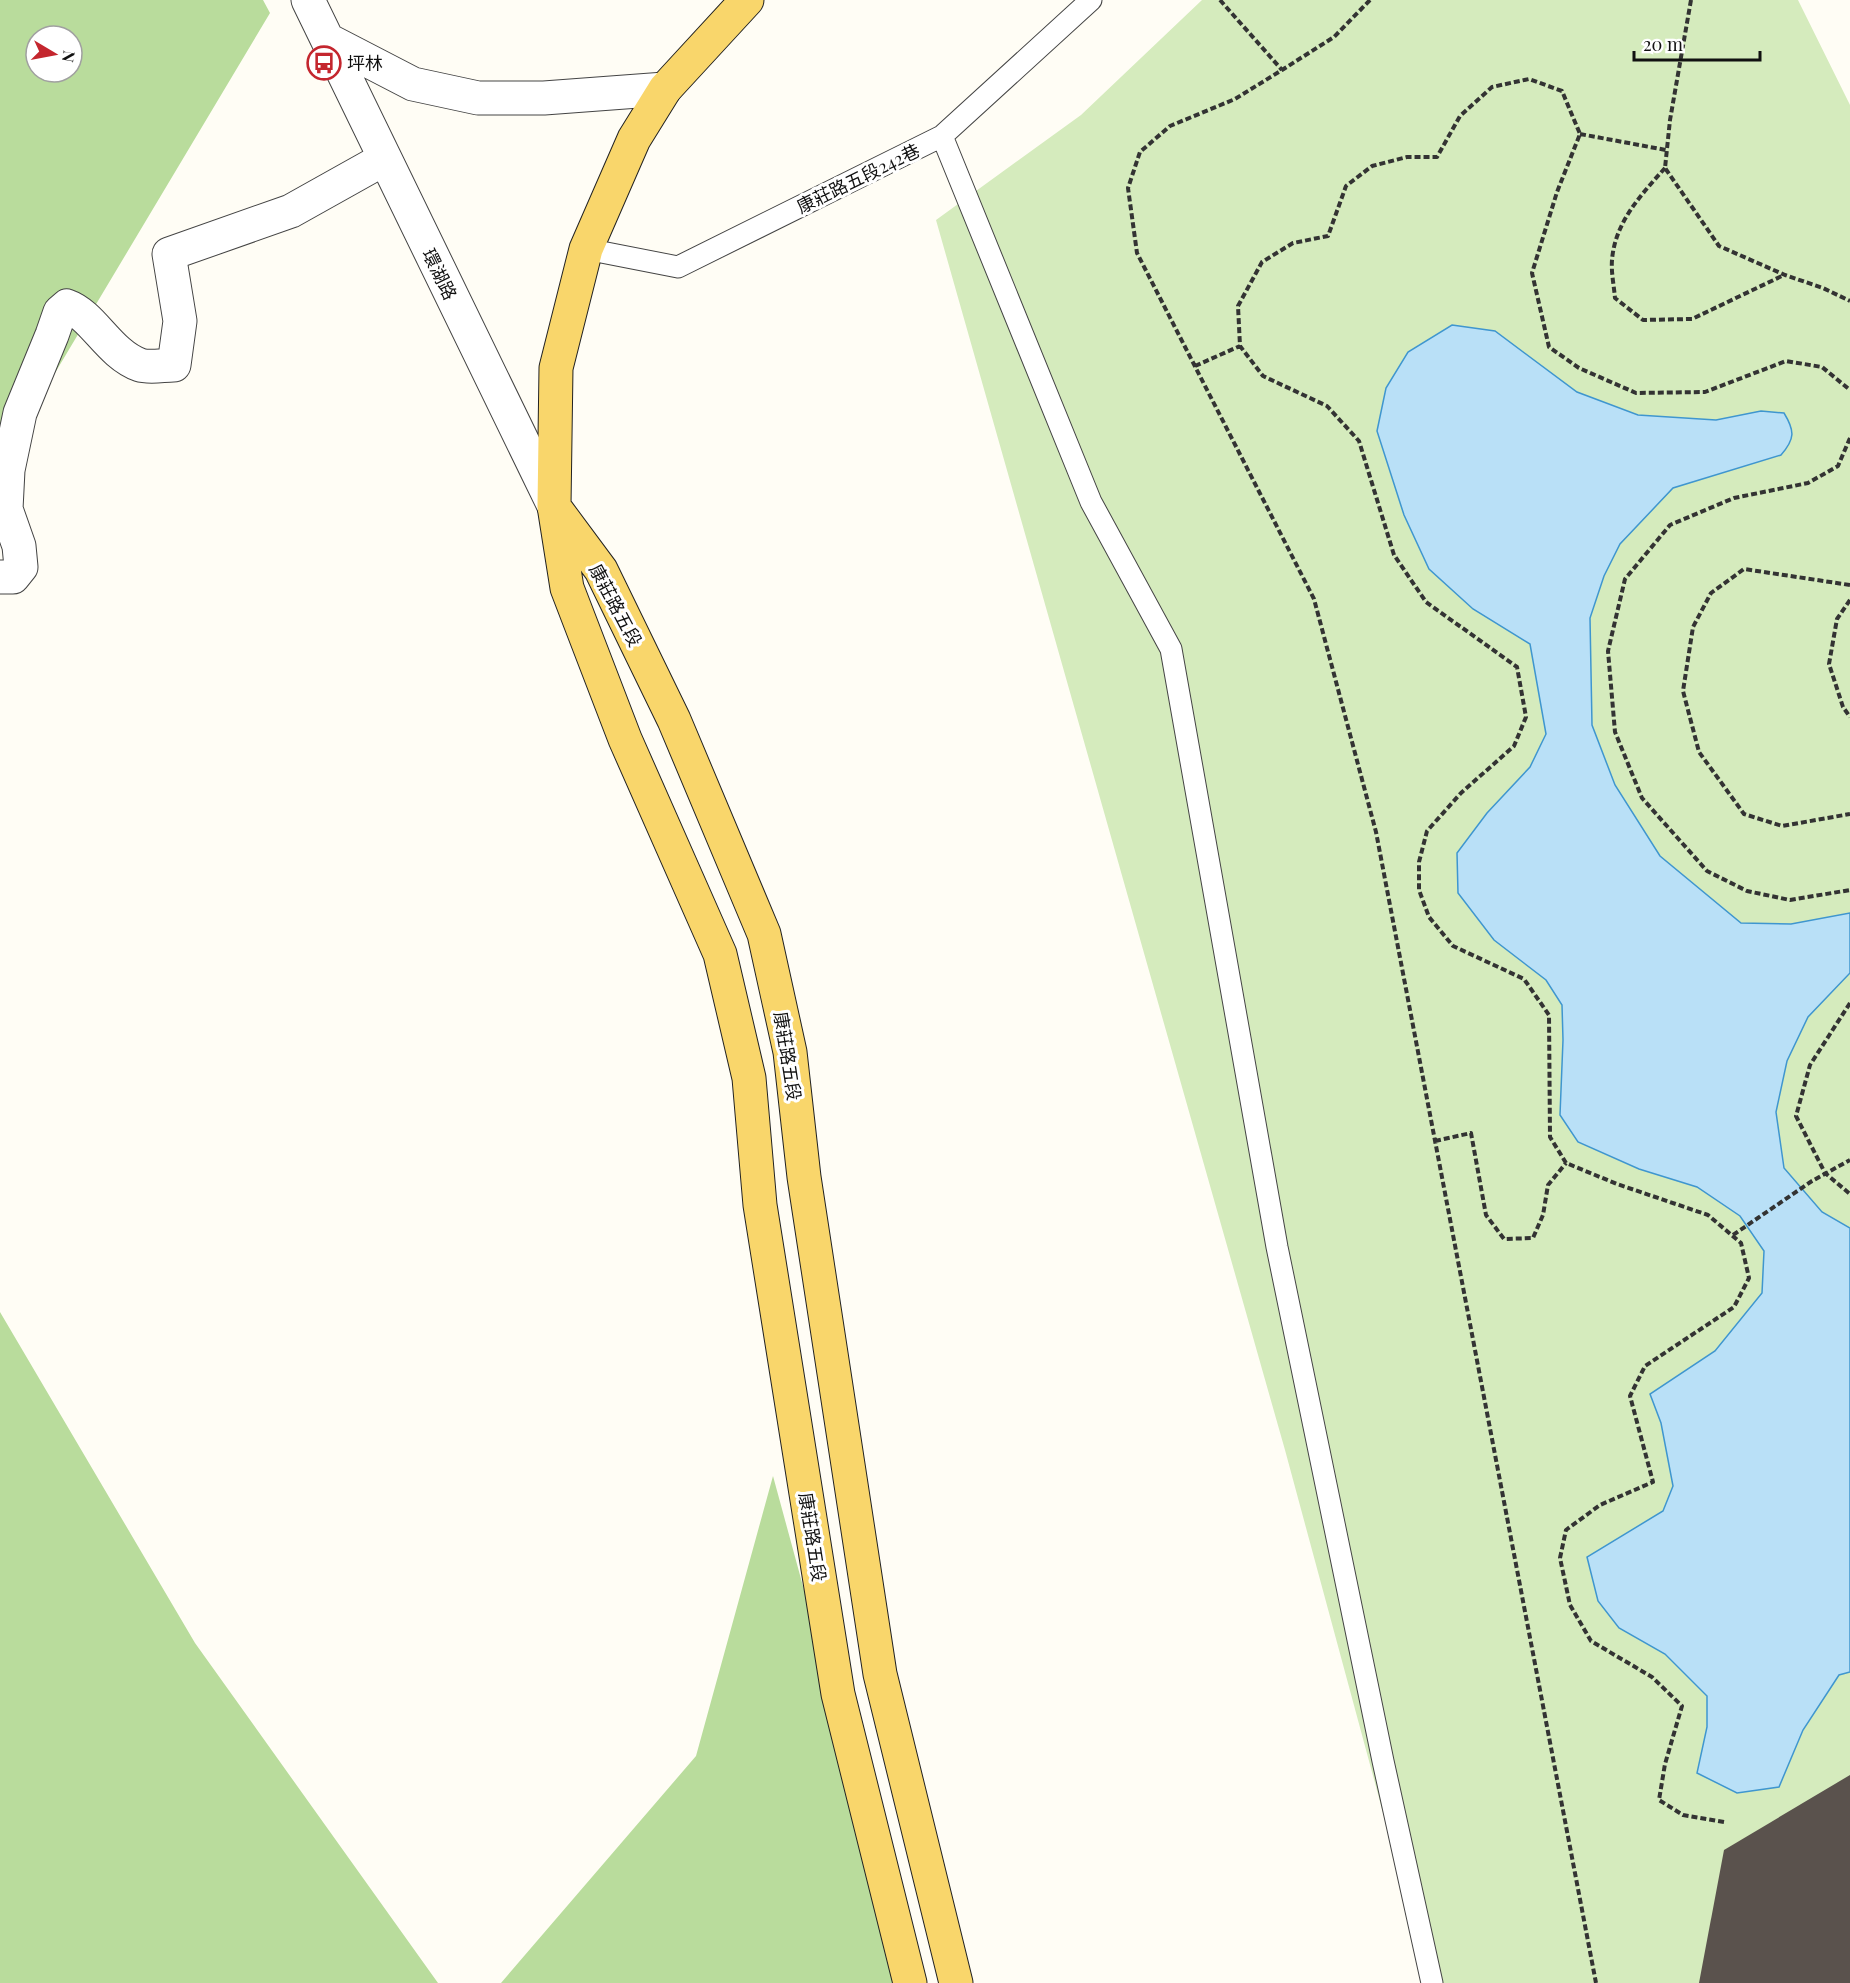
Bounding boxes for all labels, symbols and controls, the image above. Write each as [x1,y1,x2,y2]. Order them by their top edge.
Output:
north arrow [24,24,84,84]
scale bar [1634,24,1760,62]
text: 20 m [1643,32,1683,56]
bus stop icon: 坪林 [306,45,342,81]
text: N [58,49,81,65]
place label: 坪林 [347,51,383,75]
street label: 康莊路五段242巷 [792,138,924,218]
street label: 環湖路 [417,244,463,304]
street label: 康莊路五段 [584,560,648,650]
street label: 康莊路五段 [769,1010,807,1102]
street label: 康莊路五段 [794,1491,832,1583]

